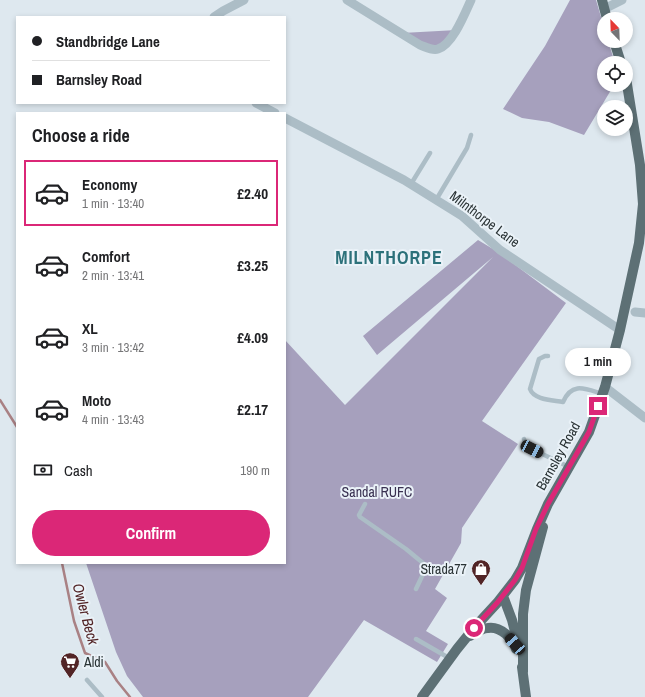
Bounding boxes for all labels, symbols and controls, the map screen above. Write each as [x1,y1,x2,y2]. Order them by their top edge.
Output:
north arrow [597,12,633,48]
map controls [597,12,633,136]
text: Standbridge Lane [56,31,160,52]
button: locate [597,56,633,92]
text: Barnsley Road [56,69,142,90]
button: layers [597,100,633,136]
text: Choose a ride [32,123,130,148]
text: Economy [82,174,137,195]
icon: car [34,175,70,211]
text: £2.40 [237,183,268,204]
street label: Milnthorpe Lane [446,187,524,251]
text: 1 min · 13:40 [82,195,144,212]
district label: MILNTHORPE [335,245,443,270]
text: Comfort [82,246,130,267]
icon: car [34,247,70,283]
text: £3.25 [237,255,268,276]
text: 2 min · 13:41 [82,267,144,284]
text: XL [82,318,98,339]
icon: car [34,319,70,355]
text: £4.09 [237,327,268,348]
text: 3 min · 13:42 [82,339,144,356]
callout: 1 min [565,348,631,376]
text: 1 min [584,353,612,370]
text: Moto [82,390,111,411]
icon: car [34,391,70,427]
route end [589,397,607,415]
text: £2.17 [237,399,268,420]
text: 4 min · 13:43 [82,411,144,428]
street label: Barnsley Road [532,419,584,493]
car [519,438,545,460]
icon: cash [32,459,54,481]
text: Cash [64,460,93,481]
text: 190 m [240,462,270,479]
park label: Sandal RUFC [342,483,412,501]
button: Confirm [32,510,270,556]
shop icon: Strada77 [470,558,492,586]
place label: Strada77 [420,560,467,578]
water label: Owler Beck [68,581,104,648]
route start [465,619,483,637]
car [503,631,527,657]
supermarket icon: Aldi [59,651,81,679]
place label: Aldi [83,653,104,671]

